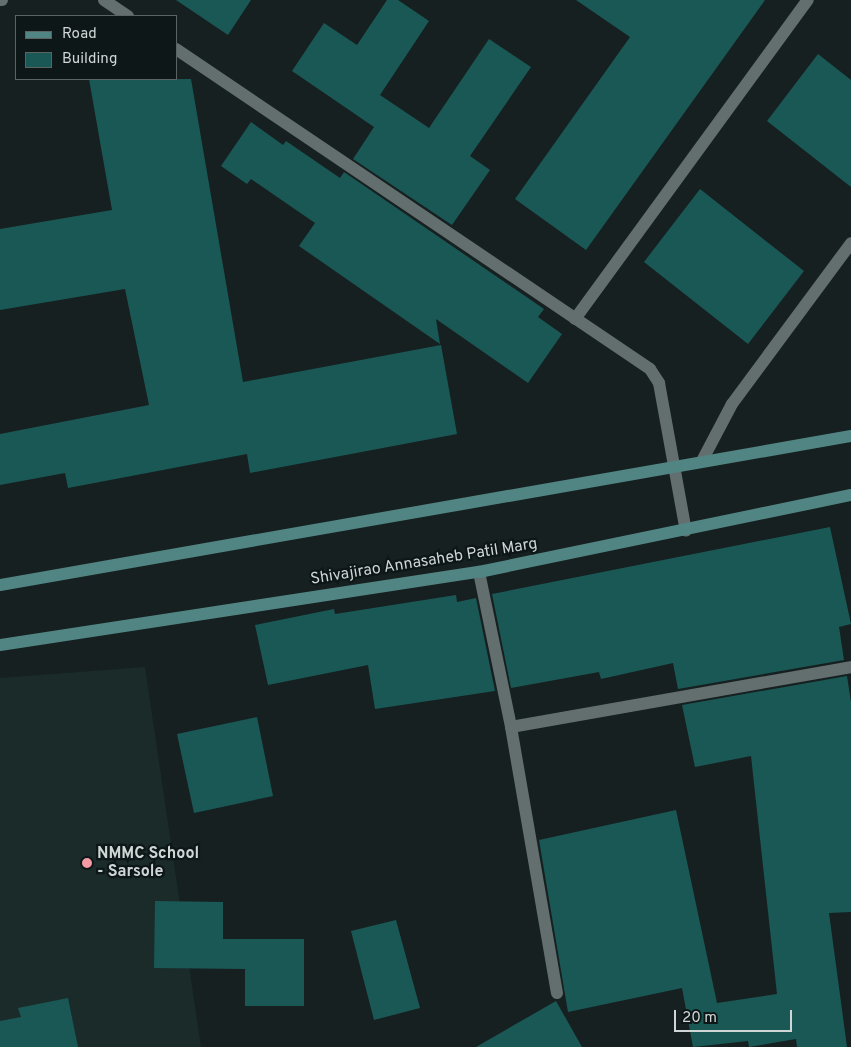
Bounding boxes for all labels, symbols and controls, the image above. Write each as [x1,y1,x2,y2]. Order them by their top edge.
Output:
legend [15,15,178,80]
text: Road [62,25,97,44]
text: Building [62,50,117,69]
street label: Shivajirao Annasaheb Patil Marg [309,535,539,589]
place label: NMMC School - Sarsole [97,844,199,882]
marker: NMMC School - Sarsole [81,857,93,869]
scale bar [676,1000,794,1032]
text: 20 m [682,1009,717,1028]

